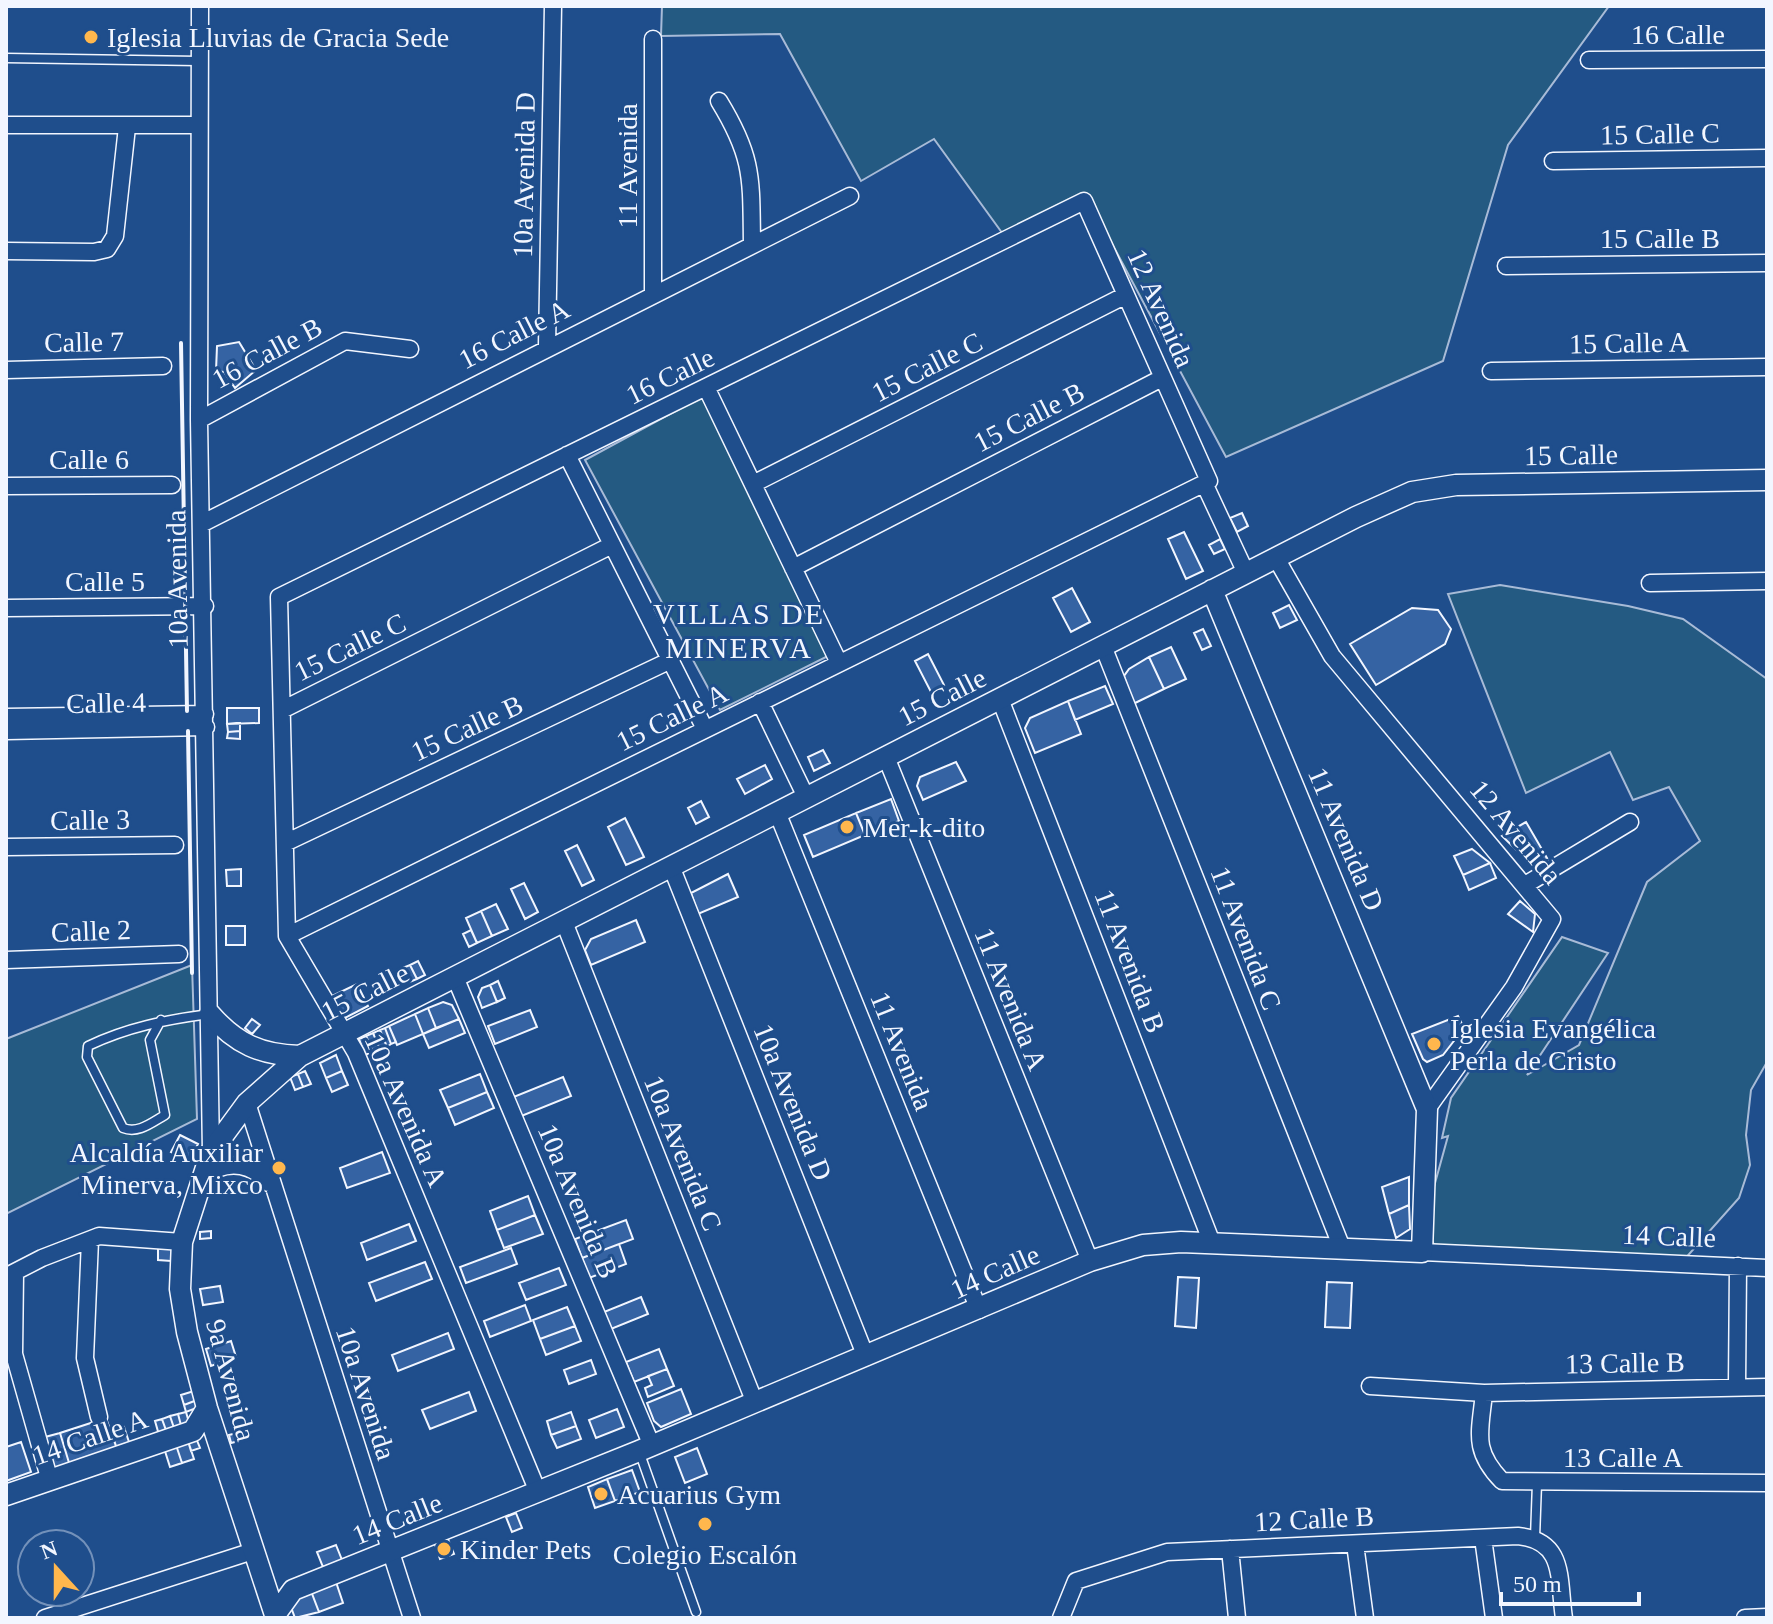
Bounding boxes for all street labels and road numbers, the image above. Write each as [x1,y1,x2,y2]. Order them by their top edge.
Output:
street label: 16 Calle [1631,19,1725,50]
street label: 10a Avenida D [507,92,541,258]
street label: 11 Avenida [612,103,643,229]
street label: 15 Calle C [1600,117,1720,151]
street label: 15 Calle B [1600,223,1720,254]
street label: 12 Avenida [1121,244,1201,372]
street label: 16 Calle A [454,293,575,375]
street label: 16 Calle B [207,311,327,395]
street label: Calle 7 [44,326,124,358]
street label: 15 Calle C [867,326,987,408]
street label: 15 Calle A [1569,326,1690,360]
street label: 16 Calle [621,341,719,411]
street label: 15 Calle B [969,376,1089,458]
street label: 15 Calle [1524,439,1618,471]
street label: Calle 6 [49,444,129,475]
street label: 10a Avenida [160,509,194,649]
street label: Calle 5 [65,566,145,597]
street label: 15 Calle C [289,607,411,687]
street label: 15 Calle [893,662,991,732]
street label: 15 Calle A [611,676,733,757]
street label: Calle 4 [66,687,146,719]
street label: 15 Calle B [406,689,528,767]
street label: 11 Avenida D [1302,763,1390,915]
street label: 12 Avenida [1464,774,1569,891]
street label: Calle 3 [50,804,130,836]
street label: 11 Avenida C [1204,862,1288,1014]
street label: 11 Avenida B [1088,885,1172,1037]
street label: Calle 2 [50,914,132,948]
street label: 11 Avenida A [968,923,1054,1075]
street label: 15 Calle [316,957,414,1027]
street label: 11 Avenida [864,987,940,1115]
street label: 10a Avenida D [748,1019,838,1185]
street label: 10a Avenida A [358,1029,454,1192]
street label: 10a Avenida C [638,1071,728,1235]
street label: 10a Avenida B [532,1119,624,1283]
street label: 14 Calle [1621,1219,1717,1253]
street label: 14 Calle [946,1239,1044,1305]
street label: 9a Avenida [200,1316,262,1445]
street label: 10a Avenida [330,1322,402,1464]
street label: 13 Calle B [1565,1346,1685,1380]
street label: 14 Calle A [28,1403,152,1471]
street label: 13 Calle A [1563,1442,1684,1473]
street label: 14 Calle [348,1487,446,1551]
street label: 12 Calle B [1253,1500,1375,1538]

